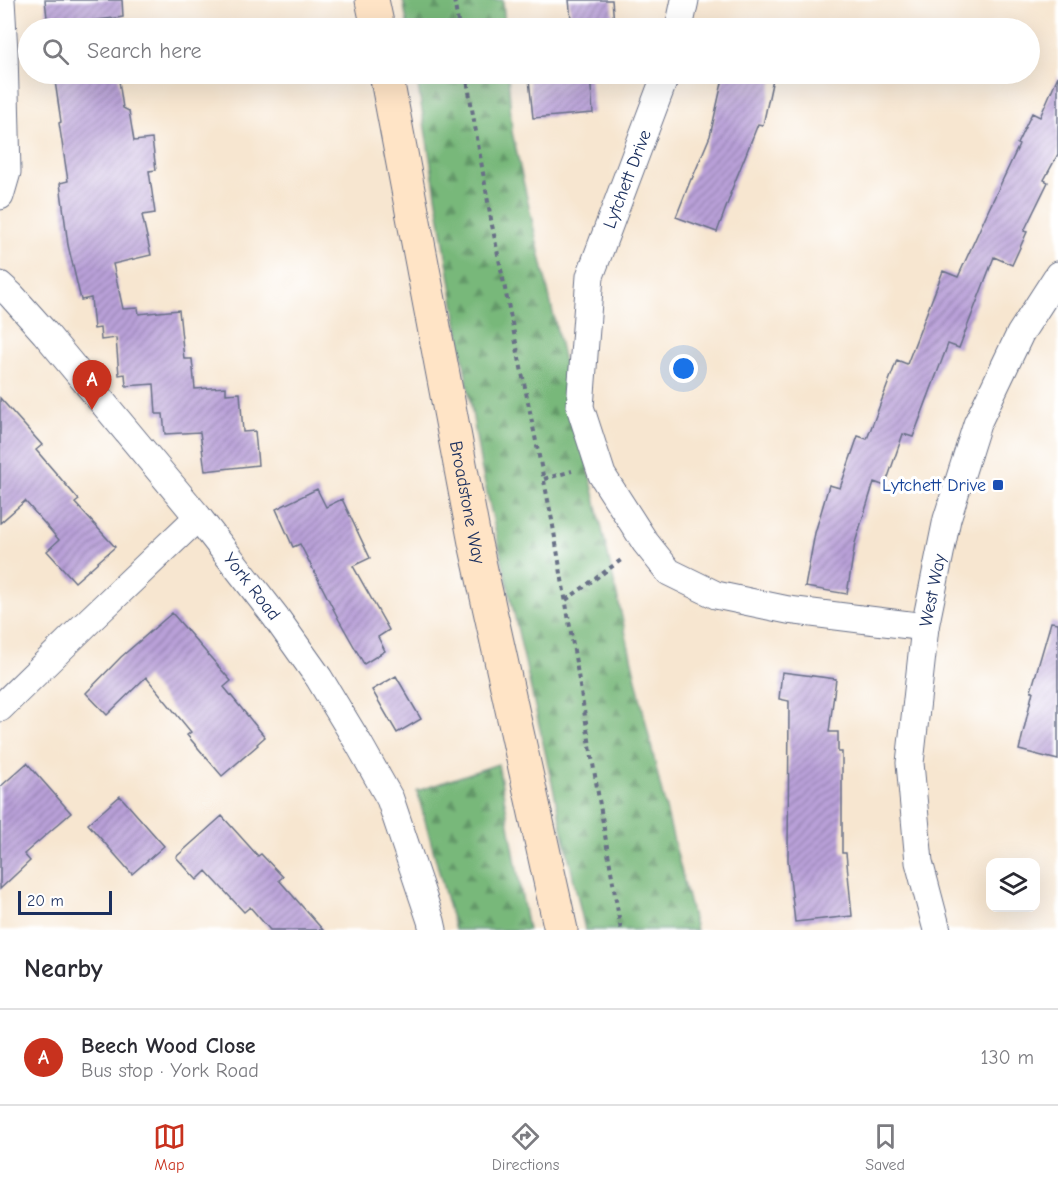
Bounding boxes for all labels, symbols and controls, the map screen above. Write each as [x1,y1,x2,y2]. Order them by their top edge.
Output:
search box [18,18,1040,84]
icon: search [39,35,72,68]
text: Search here [87,38,202,64]
street label: Lytchett Drive [599,127,656,232]
your location [669,354,698,383]
pin: A [72,360,112,410]
street label: Broadstone Way [445,439,490,567]
place label: Lytchett Drive [882,475,986,496]
marker: Lytchett Drive [991,478,1005,492]
street label: York Road [219,549,284,625]
street label: West Way [915,551,951,629]
map controls [986,858,1040,912]
button: layers [986,858,1040,912]
scale bar [18,888,112,916]
text: 20 m [27,892,64,910]
text: Nearby [24,954,103,984]
text: Beech Wood Close [81,1033,256,1059]
text: A [38,1046,49,1069]
text: 130 m [981,1046,1034,1069]
text: Bus stop · York Road [81,1059,259,1082]
tab: Map [153,1120,186,1174]
tab: Directions [492,1120,559,1174]
tab: Saved [865,1120,905,1174]

